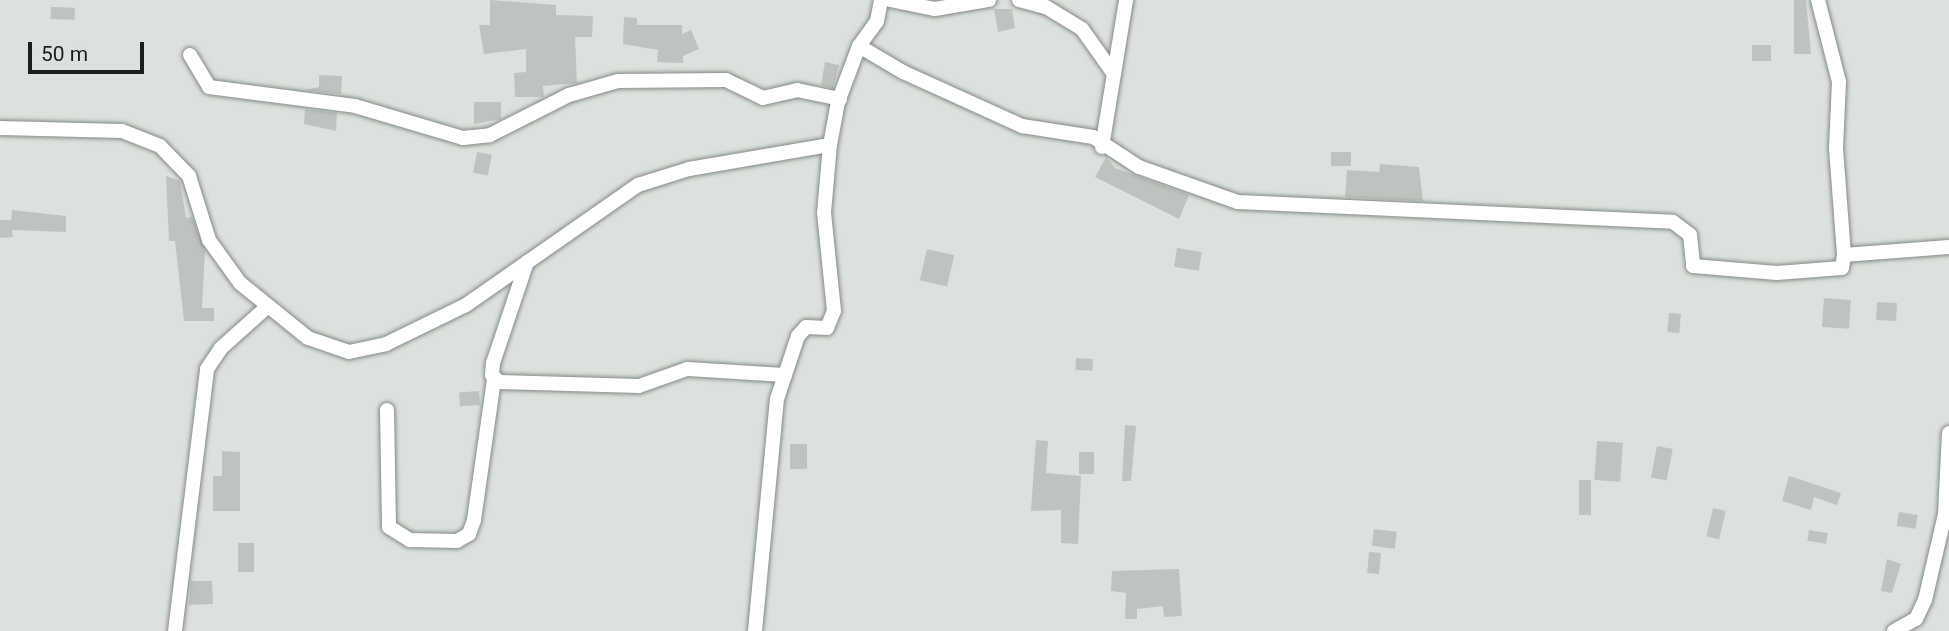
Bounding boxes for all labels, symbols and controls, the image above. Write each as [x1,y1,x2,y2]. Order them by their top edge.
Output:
scale bar [32,28,147,72]
text: 50 m [41,42,88,66]

